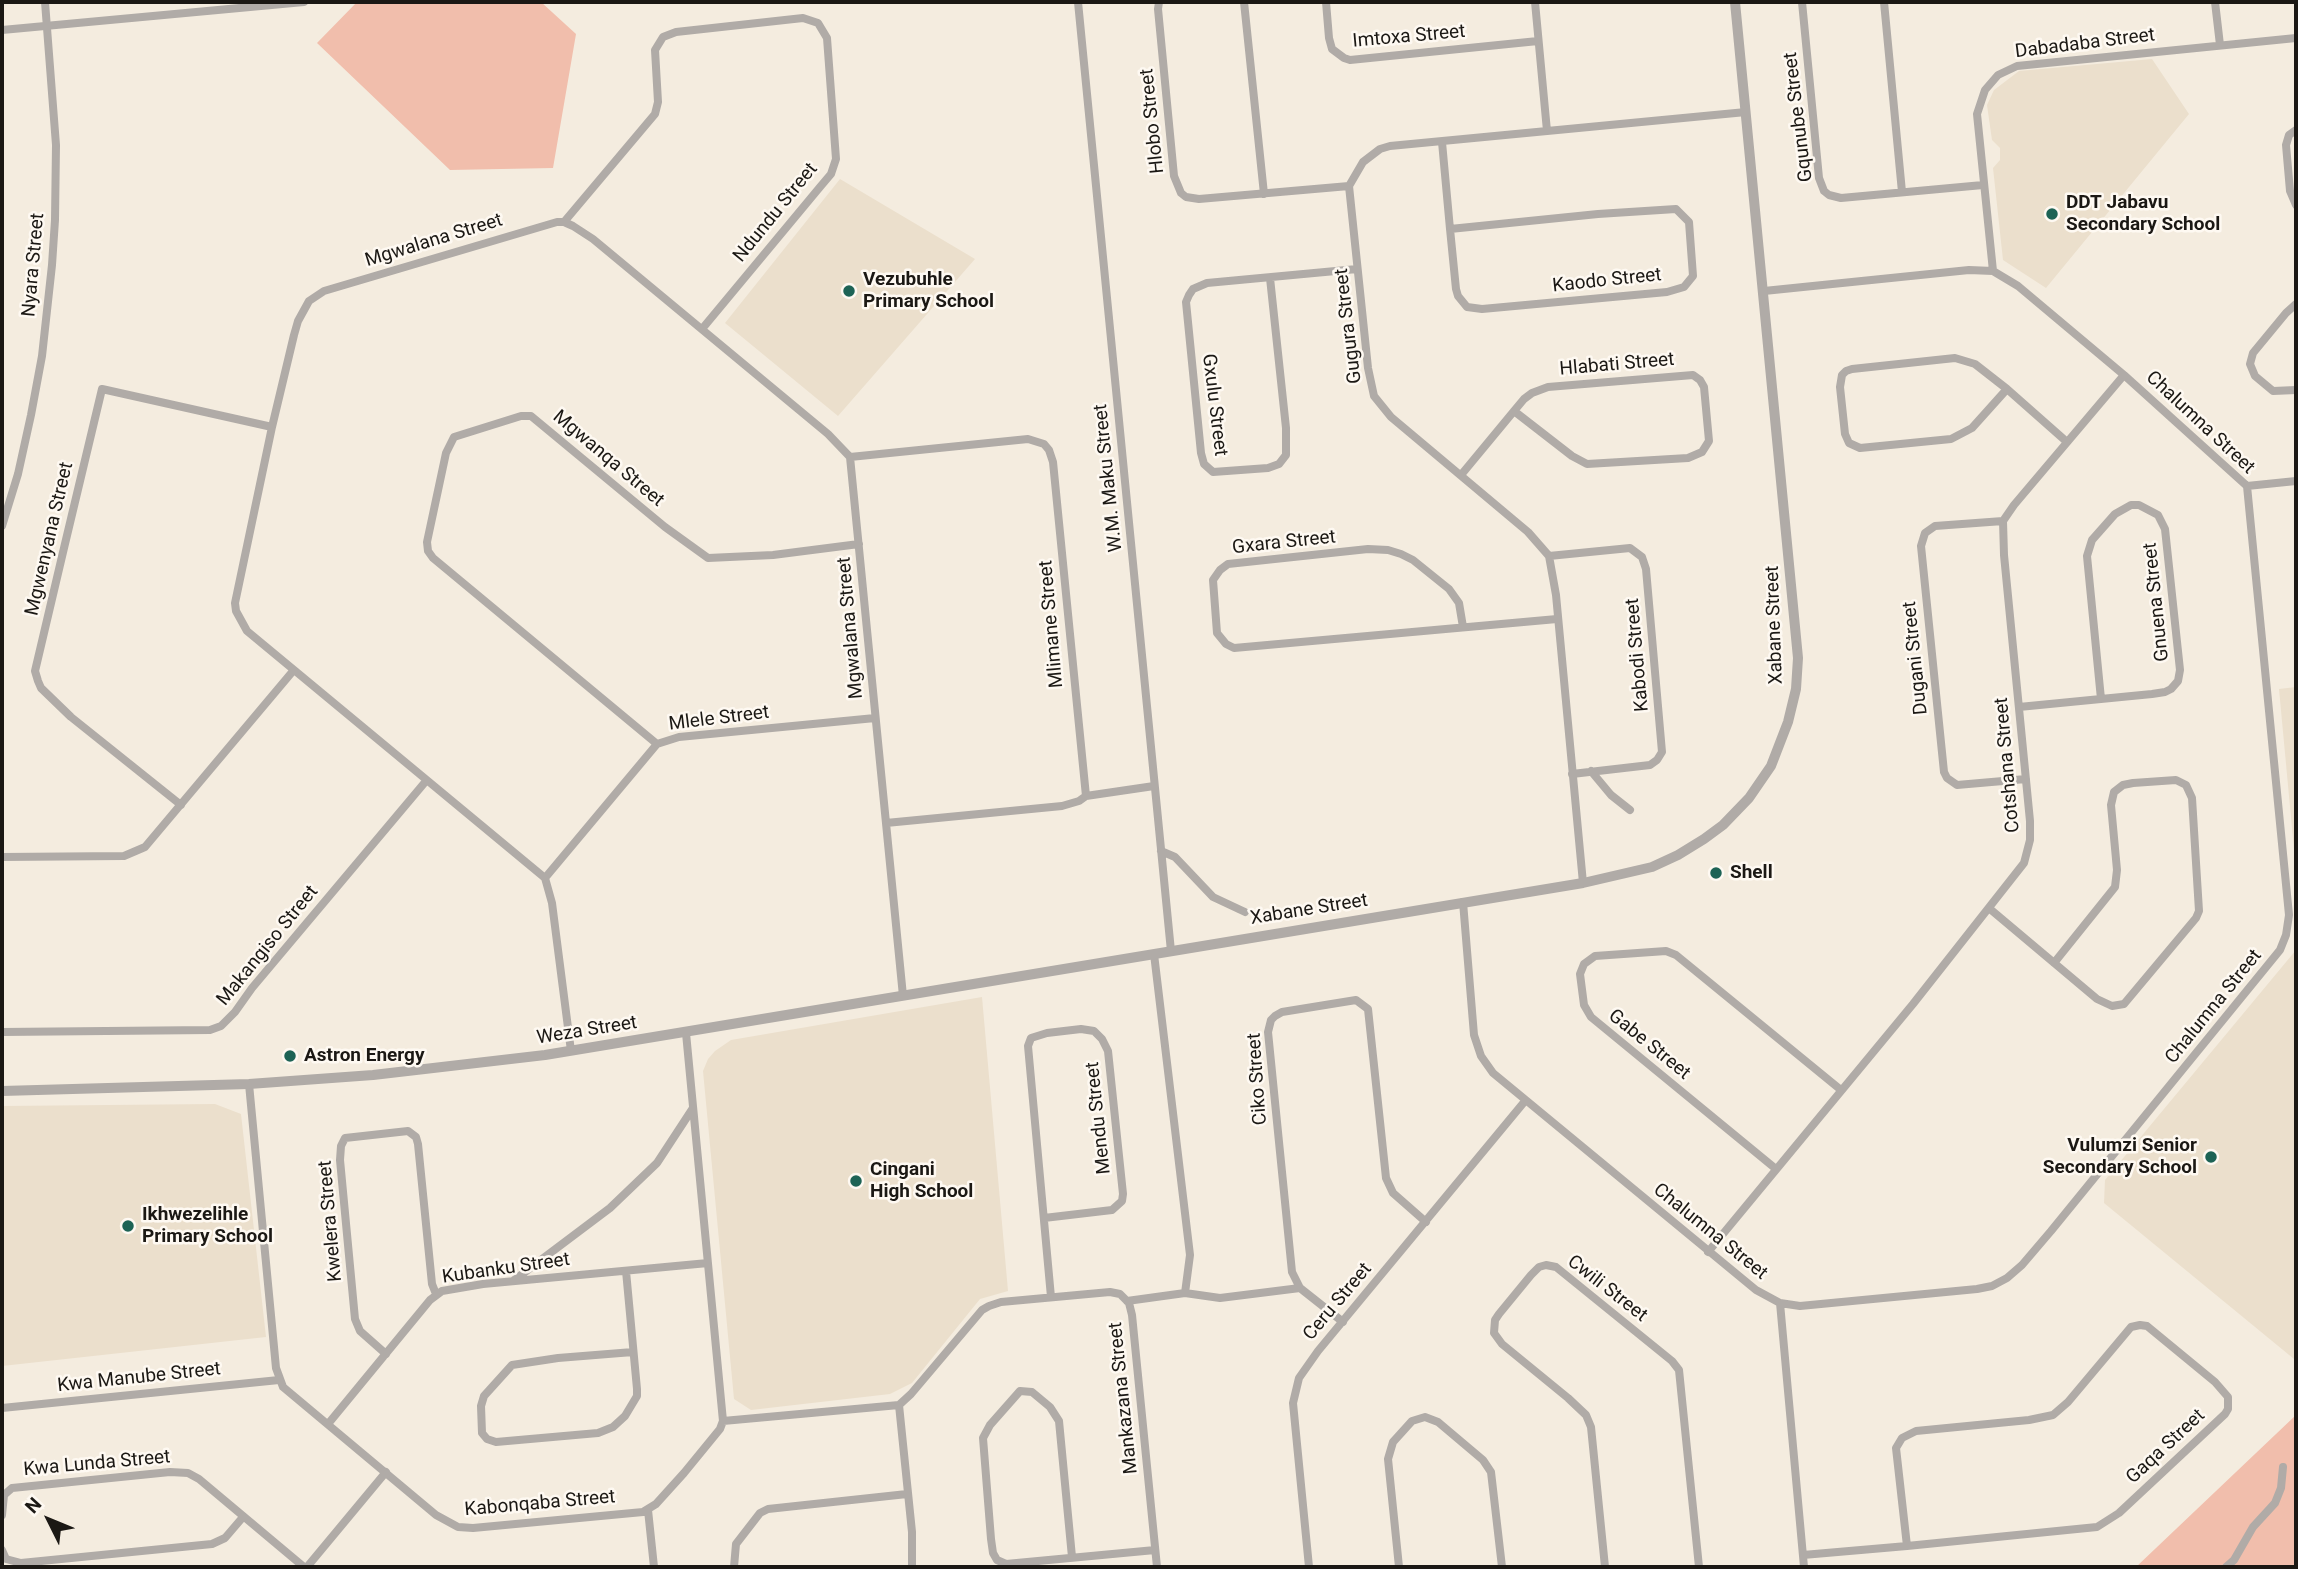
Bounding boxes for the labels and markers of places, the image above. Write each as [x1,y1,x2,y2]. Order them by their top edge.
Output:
place label: DDT Jabavu Secondary School [2066,192,2220,236]
marker: DDT Jabavu Secondary School [2044,206,2060,222]
place label: Vezubuhle Primary School [863,269,994,313]
marker: Vezubuhle Primary School [841,283,857,299]
place label: Shell [1730,862,1773,884]
marker: Shell [1708,865,1724,881]
place label: Astron Energy [304,1045,425,1067]
marker: Astron Energy [282,1048,298,1064]
place label: Vulumzi Senior Secondary School [2043,1135,2197,1179]
marker: Vulumzi Senior Secondary School [2203,1149,2219,1165]
place label: Cingani High School [870,1159,973,1203]
marker: Cingani High School [848,1173,864,1189]
place label: Ikhwezelihle Primary School [142,1204,273,1248]
marker: Ikhwezelihle Primary School [120,1218,136,1234]

